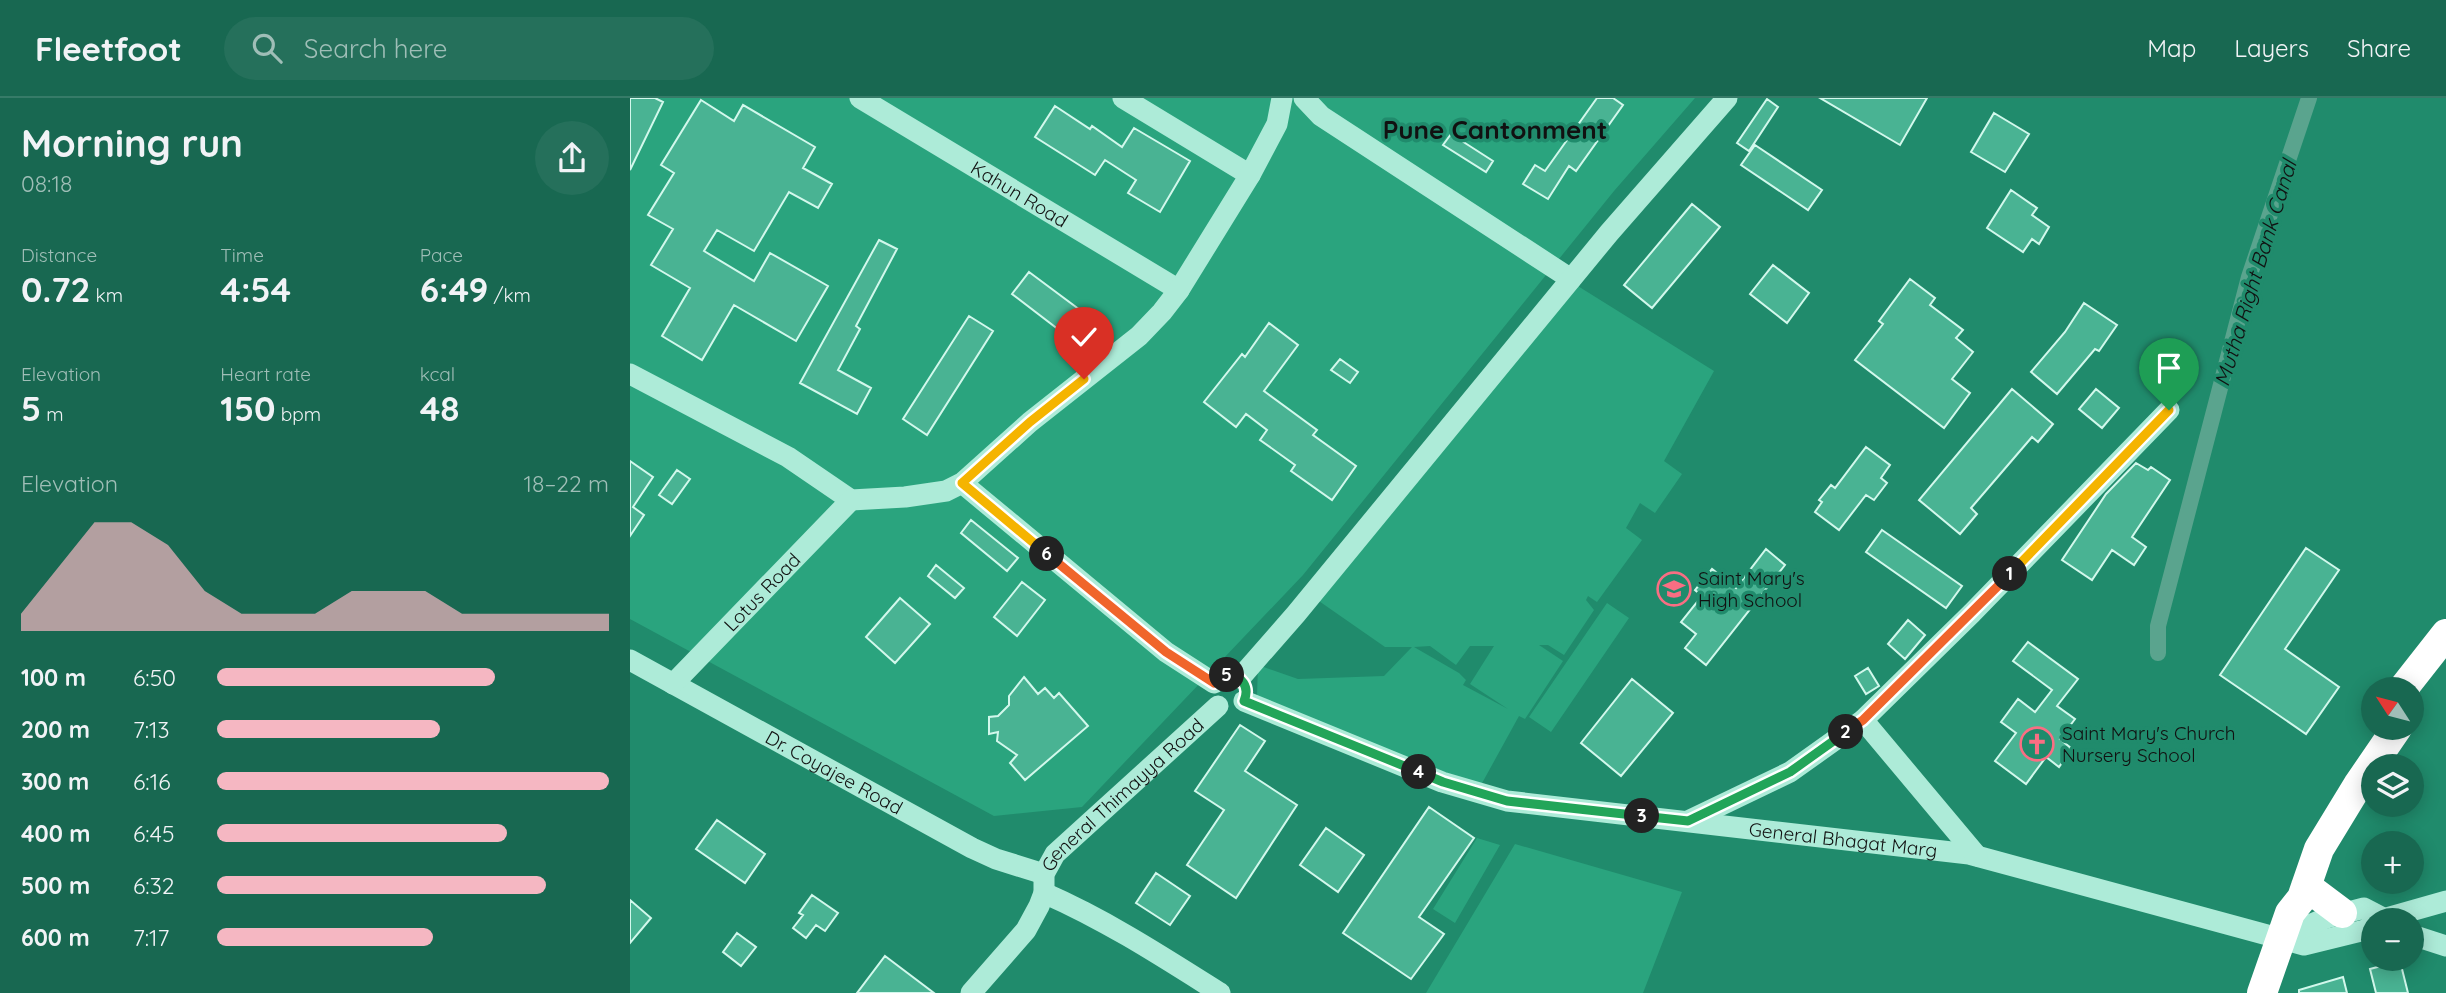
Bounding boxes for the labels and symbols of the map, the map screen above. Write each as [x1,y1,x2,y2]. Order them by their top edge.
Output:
district label: Pune Cantonment [1383,113,1607,146]
street label: Kahun Road [966,155,1072,232]
water label: Mutha Right Bank Canal [2208,155,2302,389]
pin [1054,307,1114,379]
pin [2139,338,2199,410]
pin: 6 [1030,536,1064,572]
street label: Lotus Road [719,548,805,636]
pin: 1 [1992,556,2028,592]
place label: Saint Mary's High School [1698,566,1805,612]
school or university icon: Saint Mary's High School [1655,570,1693,608]
pin: 5 [1210,658,1244,692]
north arrow [2361,677,2424,740]
street label: General Thimayya Road [1036,713,1209,876]
pin: 2 [1828,714,1864,750]
place label: Saint Mary's Church Nursery School [2062,721,2236,767]
street label: Dr. Coyajee Road [761,725,907,820]
church icon: Saint Mary's Church Nursery School [2018,725,2056,763]
pin: 4 [1402,754,1436,790]
pin: 3 [1625,798,1660,834]
street label: General Bhagat Marg [1748,817,1939,862]

